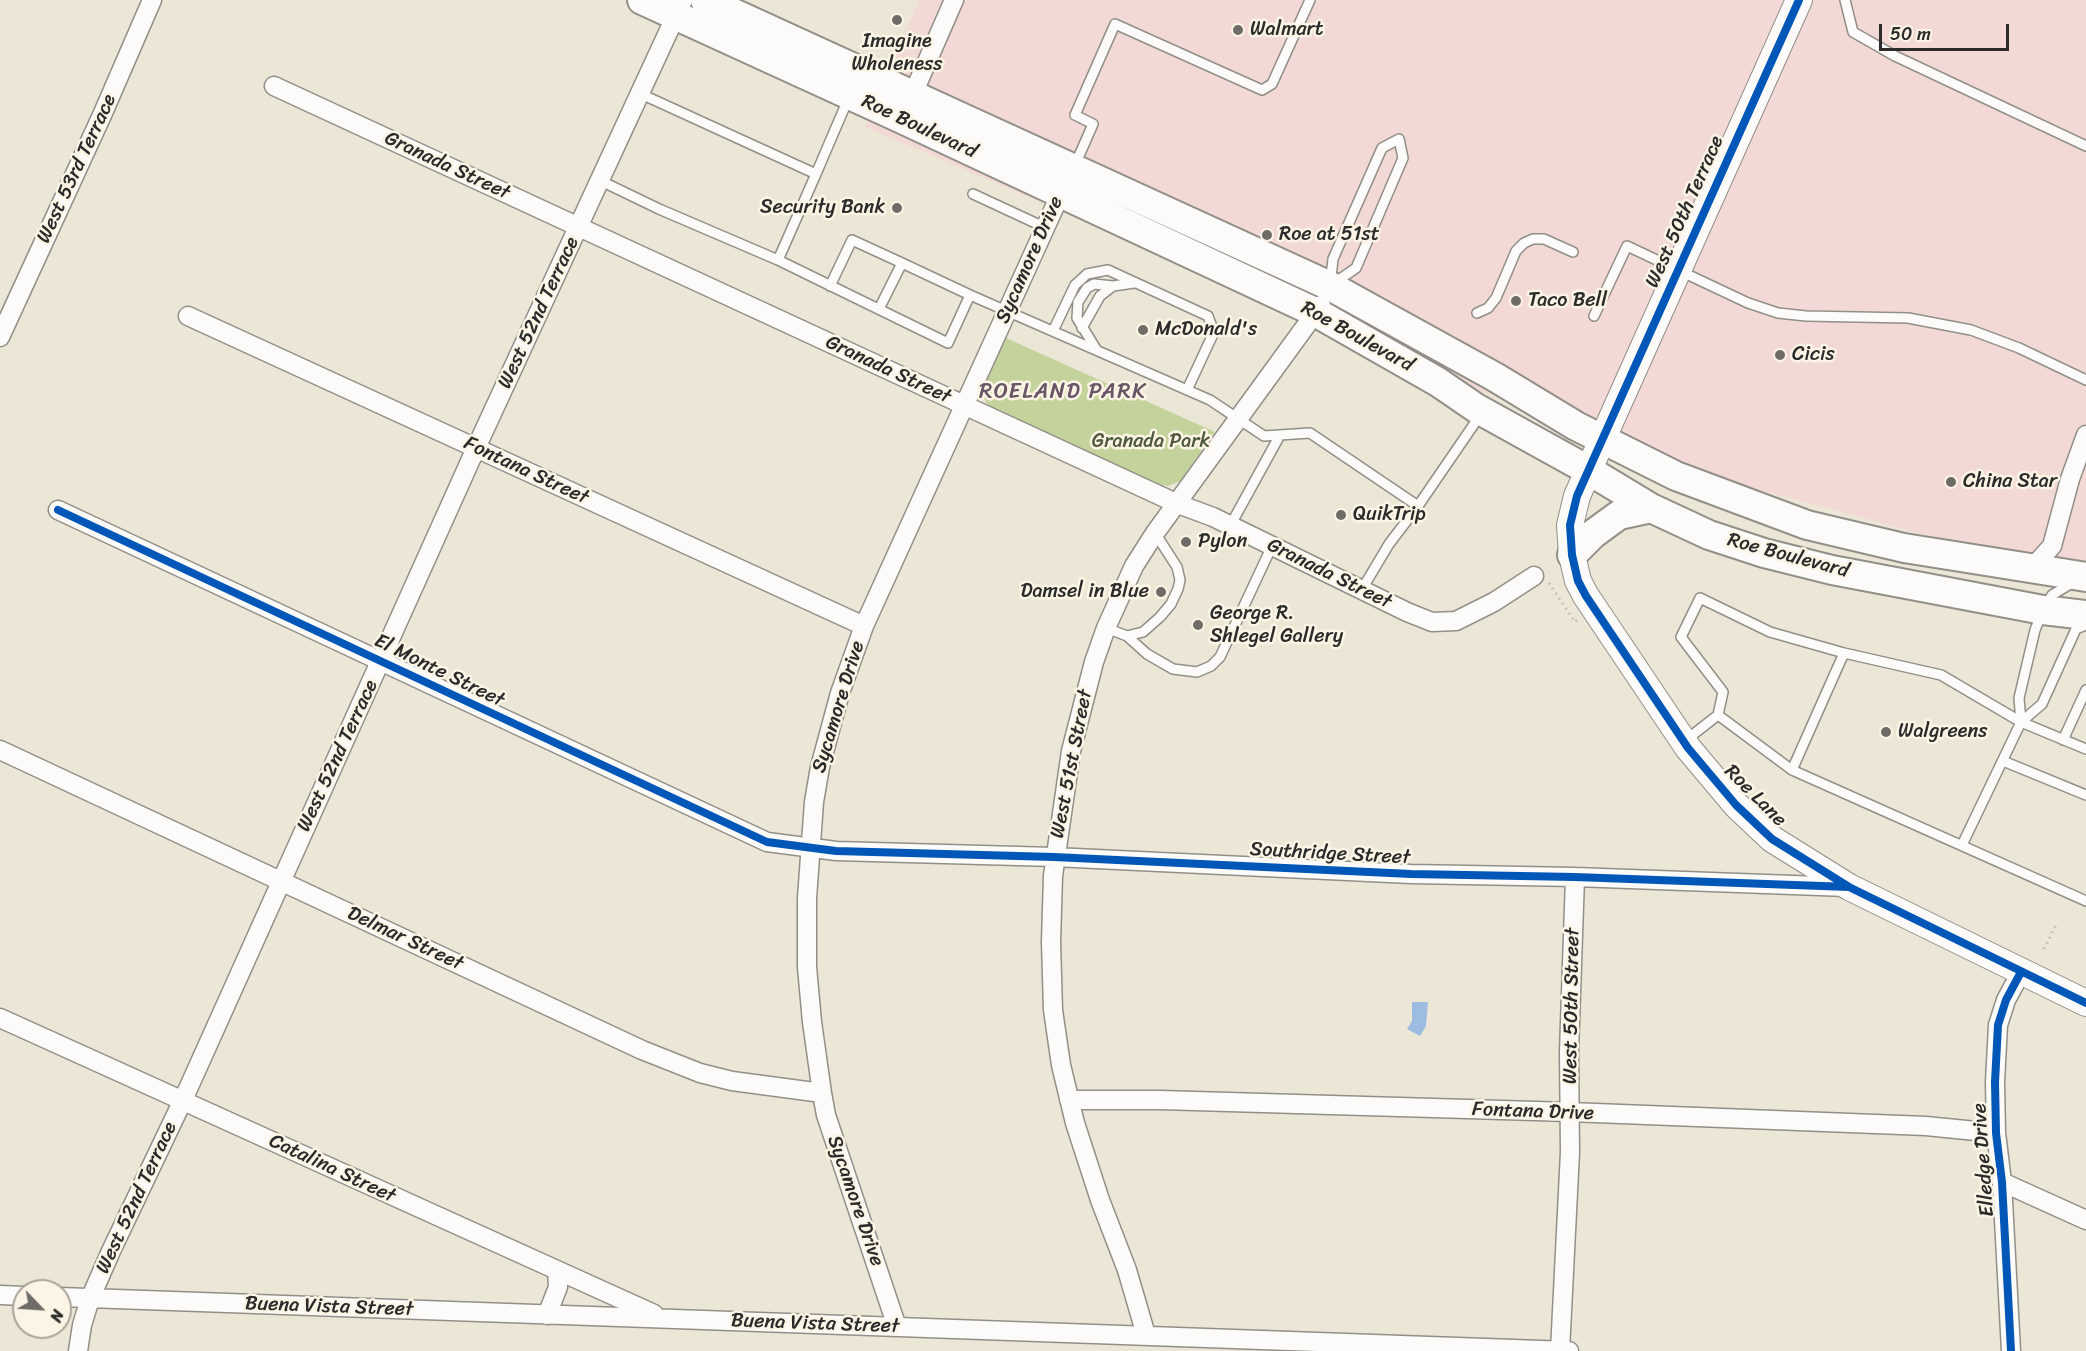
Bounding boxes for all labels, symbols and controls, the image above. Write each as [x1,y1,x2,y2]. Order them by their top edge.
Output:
scale bar [1882,12,2012,50]
marker: Imagine Wholeness [890,13,904,27]
place label: Walmart [1250,18,1323,42]
text: 50 m [1890,18,1931,50]
marker: Walmart [1231,23,1245,37]
place label: Imagine Wholeness [852,30,942,77]
street label: Roe Boulevard [857,90,981,164]
street label: West 53rd Terrace [32,91,122,247]
street label: Granada Street [381,127,513,205]
street label: West 50th Terrace [1641,132,1729,292]
street label: Sycamore Drive [991,193,1069,327]
place label: Security Bank [760,196,885,220]
marker: Security Bank [890,201,904,215]
place label: Roe at 51st [1279,223,1379,247]
marker: Roe at 51st [1260,228,1274,242]
street label: West 52nd Terrace [493,233,585,393]
place label: Taco Bell [1528,289,1607,313]
marker: Taco Bell [1509,294,1523,308]
street label: Roe Boulevard [1297,296,1417,378]
place label: McDonald's [1155,318,1257,342]
marker: McDonald's [1136,323,1150,337]
street label: Granada Street [822,331,954,409]
place label: Cicis [1792,343,1835,367]
marker: Cicis [1773,348,1787,362]
district label: ROELAND PARK [978,379,1148,405]
park label: Granada Park [1092,430,1210,454]
street label: Fontana Street [460,432,592,510]
place label: China Star [1963,470,2057,494]
marker: China Star [1944,475,1958,489]
place label: QuikTrip [1353,503,1426,527]
marker: QuikTrip [1334,508,1348,522]
street label: Roe Boulevard [1725,528,1851,584]
place label: Pylon [1198,530,1247,554]
street label: Granada Street [1263,534,1395,614]
marker: Pylon [1179,535,1193,549]
place label: Damsel in Blue [1020,580,1149,604]
marker: Damsel in Blue [1154,585,1168,599]
place label: George R. Shlegel Gallery [1210,602,1343,649]
marker: George R. Shlegel Gallery [1191,618,1205,632]
street label: El Monte Street [370,629,508,713]
street label: Sycamore Drive [808,638,870,776]
street label: West 52nd Terrace [292,676,384,836]
street label: West 51st Street [1046,688,1098,840]
place label: Walgreens [1898,720,1987,744]
marker: Walgreens [1879,725,1893,739]
street label: Roe Lane [1719,760,1791,832]
street label: Southridge Street [1249,838,1411,870]
street label: Delmar Street [343,902,467,976]
street label: West 50th Street [1559,928,1585,1084]
street label: Fontana Drive [1472,1098,1594,1126]
street label: Elledge Drive [1968,1102,2000,1218]
street label: West 52nd Terrace [91,1118,183,1278]
street label: Catalina Street [265,1129,399,1209]
street label: Sycamore Drive [821,1132,889,1270]
north arrow [12,1279,72,1339]
street label: Buena Vista Street [244,1292,414,1322]
text: N [41,1305,72,1327]
street label: Buena Vista Street [730,1309,900,1339]

